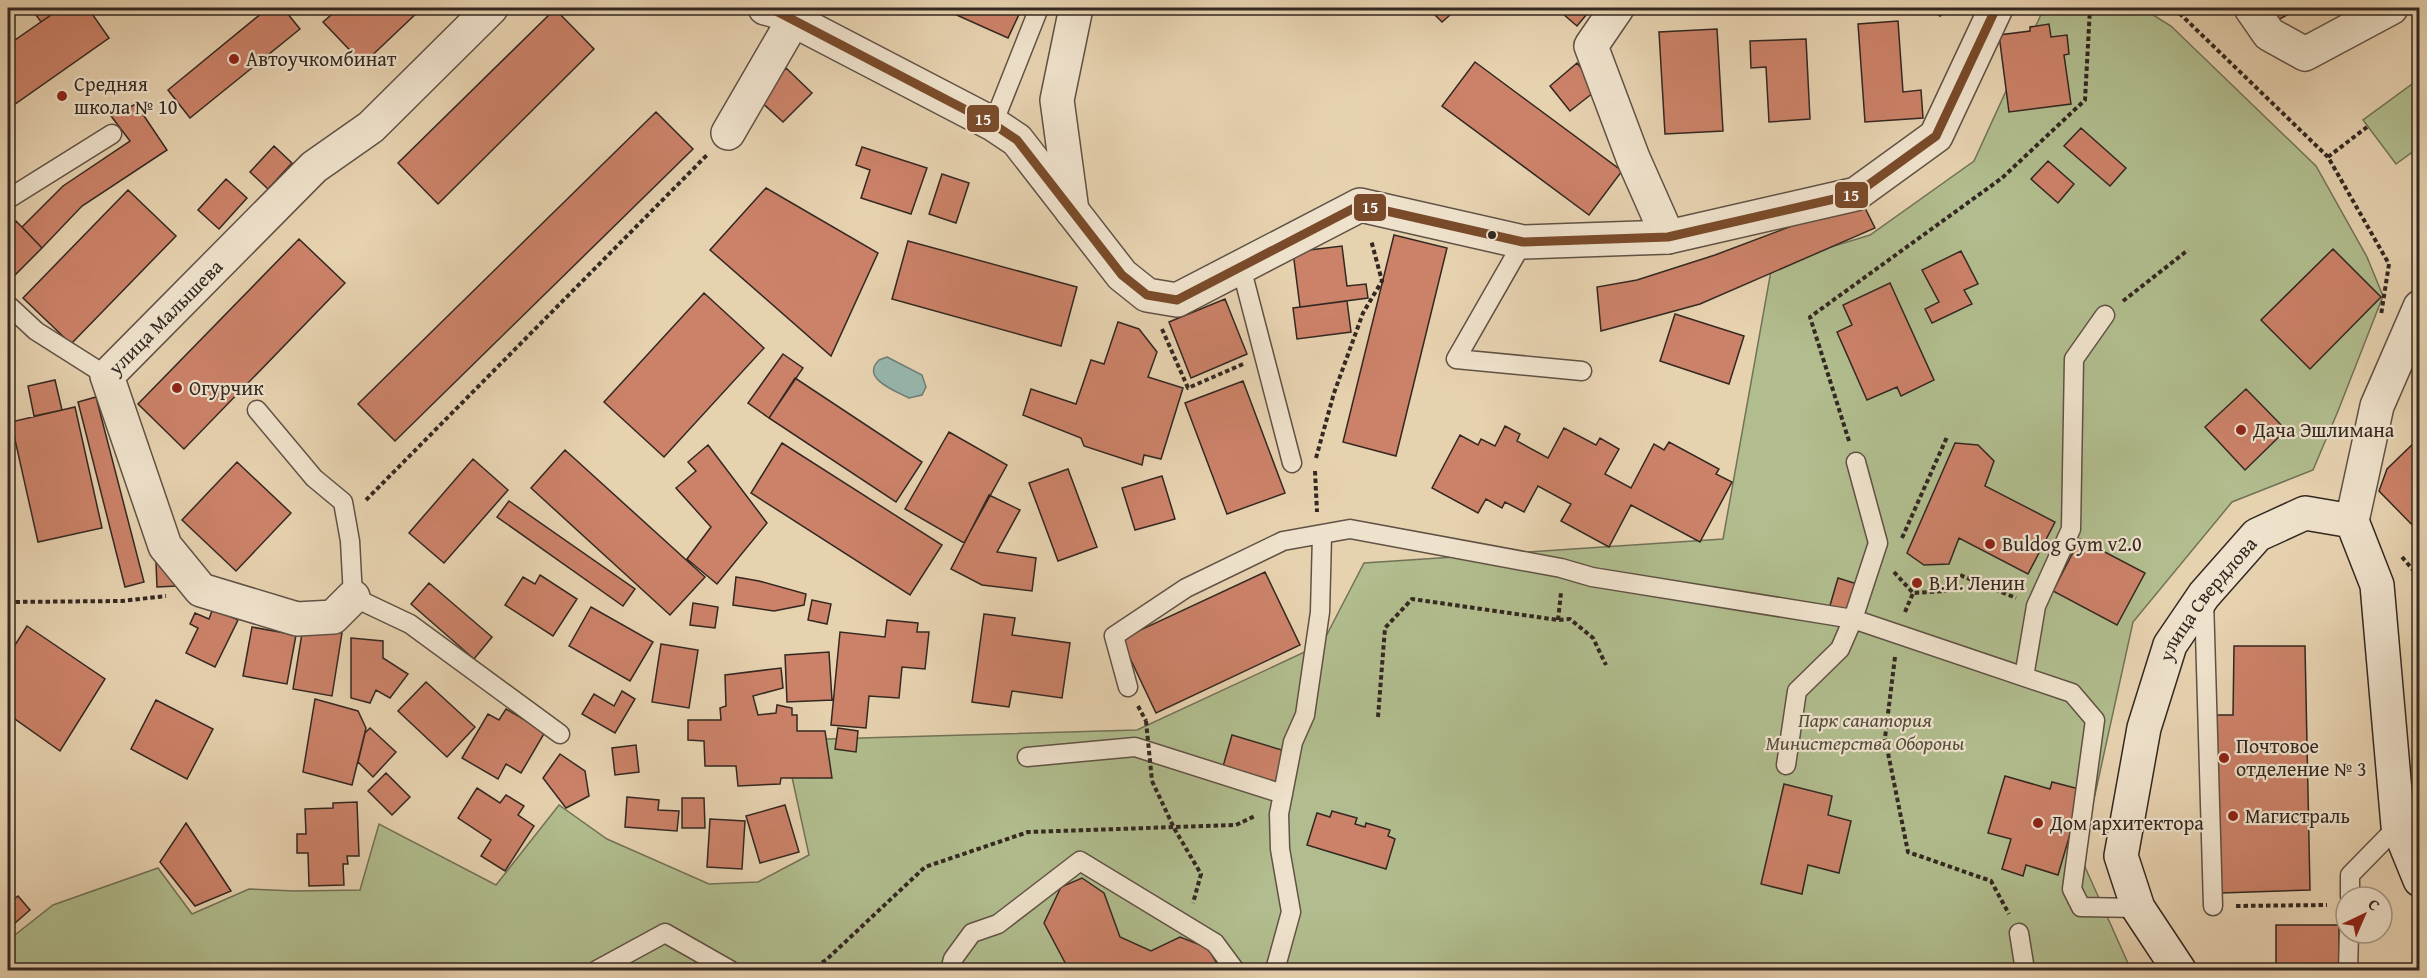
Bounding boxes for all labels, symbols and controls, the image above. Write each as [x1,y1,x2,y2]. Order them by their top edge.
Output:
place label: Автоучкомбинат [246,44,397,73]
marker: Автоучкомбинат [227,52,241,66]
place label: Средняя школа № 10 [74,69,177,121]
marker: Средняя школа № 10 [55,89,69,103]
line badge: 15 [966,104,1000,133]
text: 15 [975,107,991,131]
line badge: 15 [1834,181,1869,209]
text: 15 [1843,183,1859,207]
line badge: 15 [1353,193,1387,222]
text: 15 [1362,195,1378,219]
unlabelled marker [1486,229,1498,241]
street label: улица Малышева [100,252,229,382]
place label: Огурчик [189,373,264,402]
marker: Огурчик [170,381,184,395]
place label: Дача Эшлимана [2252,415,2395,444]
marker: Дача Эшлимана [2234,423,2248,437]
place label: Buldog Gym v2.0 [2002,529,2142,558]
street label: улица Свердлова [2150,529,2264,666]
marker: Buldog Gym v2.0 [1983,537,1997,551]
place label: В.И. Ленин [1929,568,2026,597]
marker: В.И. Ленин [1910,576,1924,590]
park label: Парк санатория Министерства Обороны [1766,705,1965,757]
place label: Почтовое отделение № 3 [2236,731,2367,783]
marker: Почтовое отделение № 3 [2217,751,2231,765]
place label: Магистраль [2245,801,2350,830]
place label: Дом архитектора [2049,808,2204,837]
marker: Магистраль [2226,809,2240,823]
marker: Дом архитектора [2031,816,2045,830]
north arrow [2334,885,2394,945]
text: С [2363,892,2386,916]

